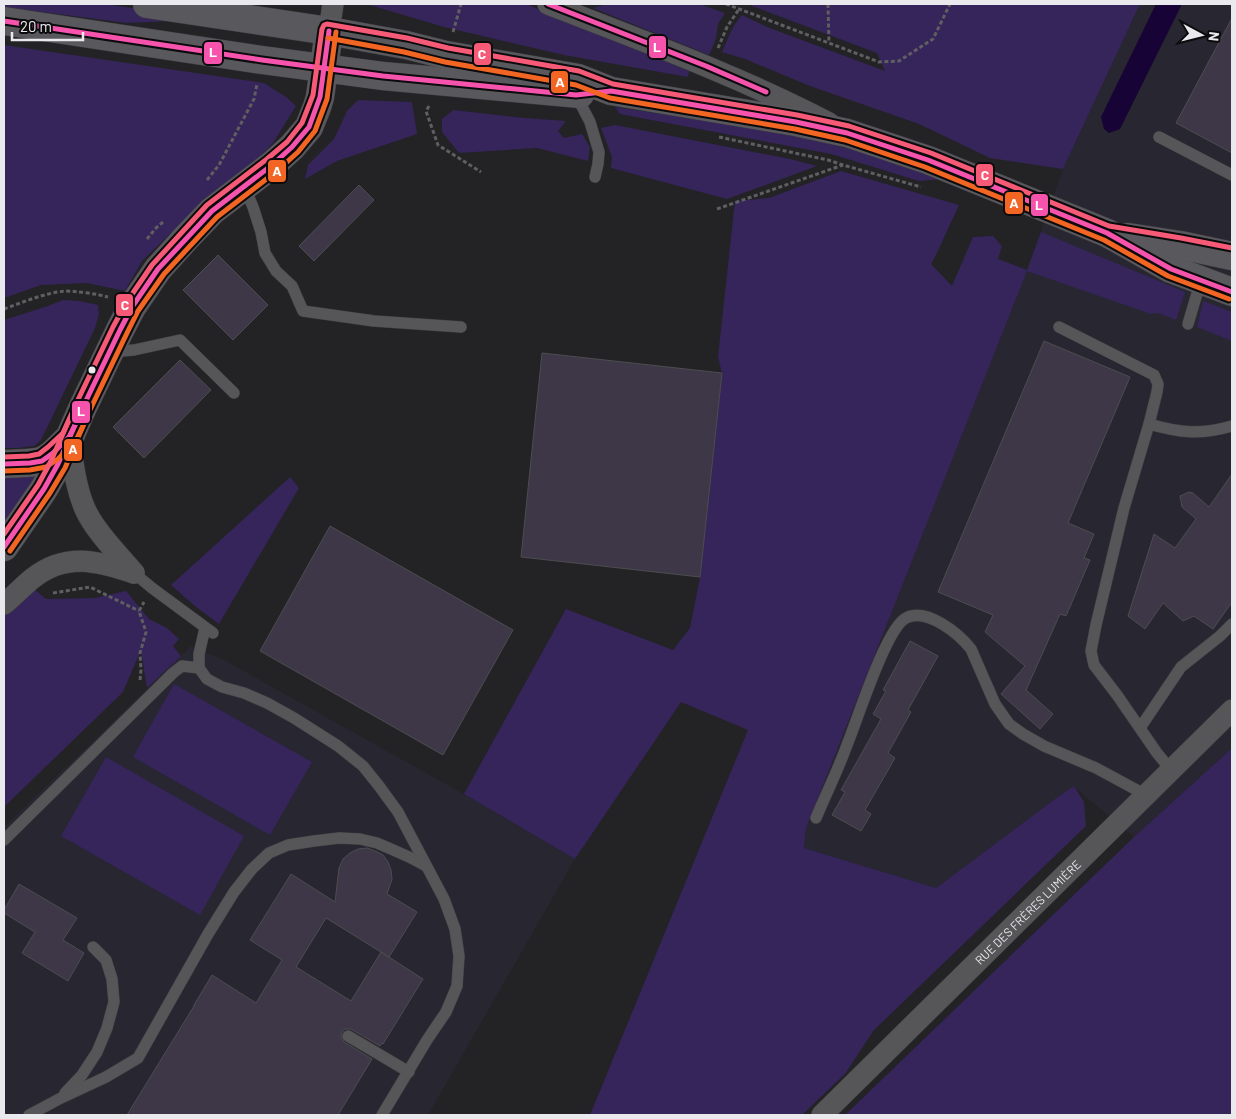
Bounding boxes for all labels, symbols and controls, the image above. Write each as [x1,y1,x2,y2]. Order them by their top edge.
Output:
scale bar [12,10,84,42]
north arrow [1176,10,1226,60]
text: 20 m [20,17,52,35]
text: N [1205,31,1223,42]
line badge: L [648,35,667,59]
text: L [653,38,661,55]
line badge: L [203,41,223,65]
line badge: C [473,42,492,66]
text: L [209,43,217,60]
text: C [478,45,486,62]
line badge: A [550,70,569,94]
text: A [555,73,565,90]
line badge: A [267,159,287,183]
text: A [272,162,282,179]
line badge: C [975,163,994,187]
text: C [981,166,989,183]
line badge: A [1004,191,1024,215]
line badge: L [1030,193,1049,217]
text: A [1009,194,1019,211]
text: L [1035,196,1043,213]
line badge: C [115,293,134,317]
text: C [121,296,129,313]
unlabelled marker [87,365,97,375]
line badge: L [71,400,91,424]
text: L [77,402,85,419]
line badge: A [63,438,83,462]
text: A [68,440,78,457]
street label: RUE DES FRÈRES LUMIÈRE [972,857,1083,967]

